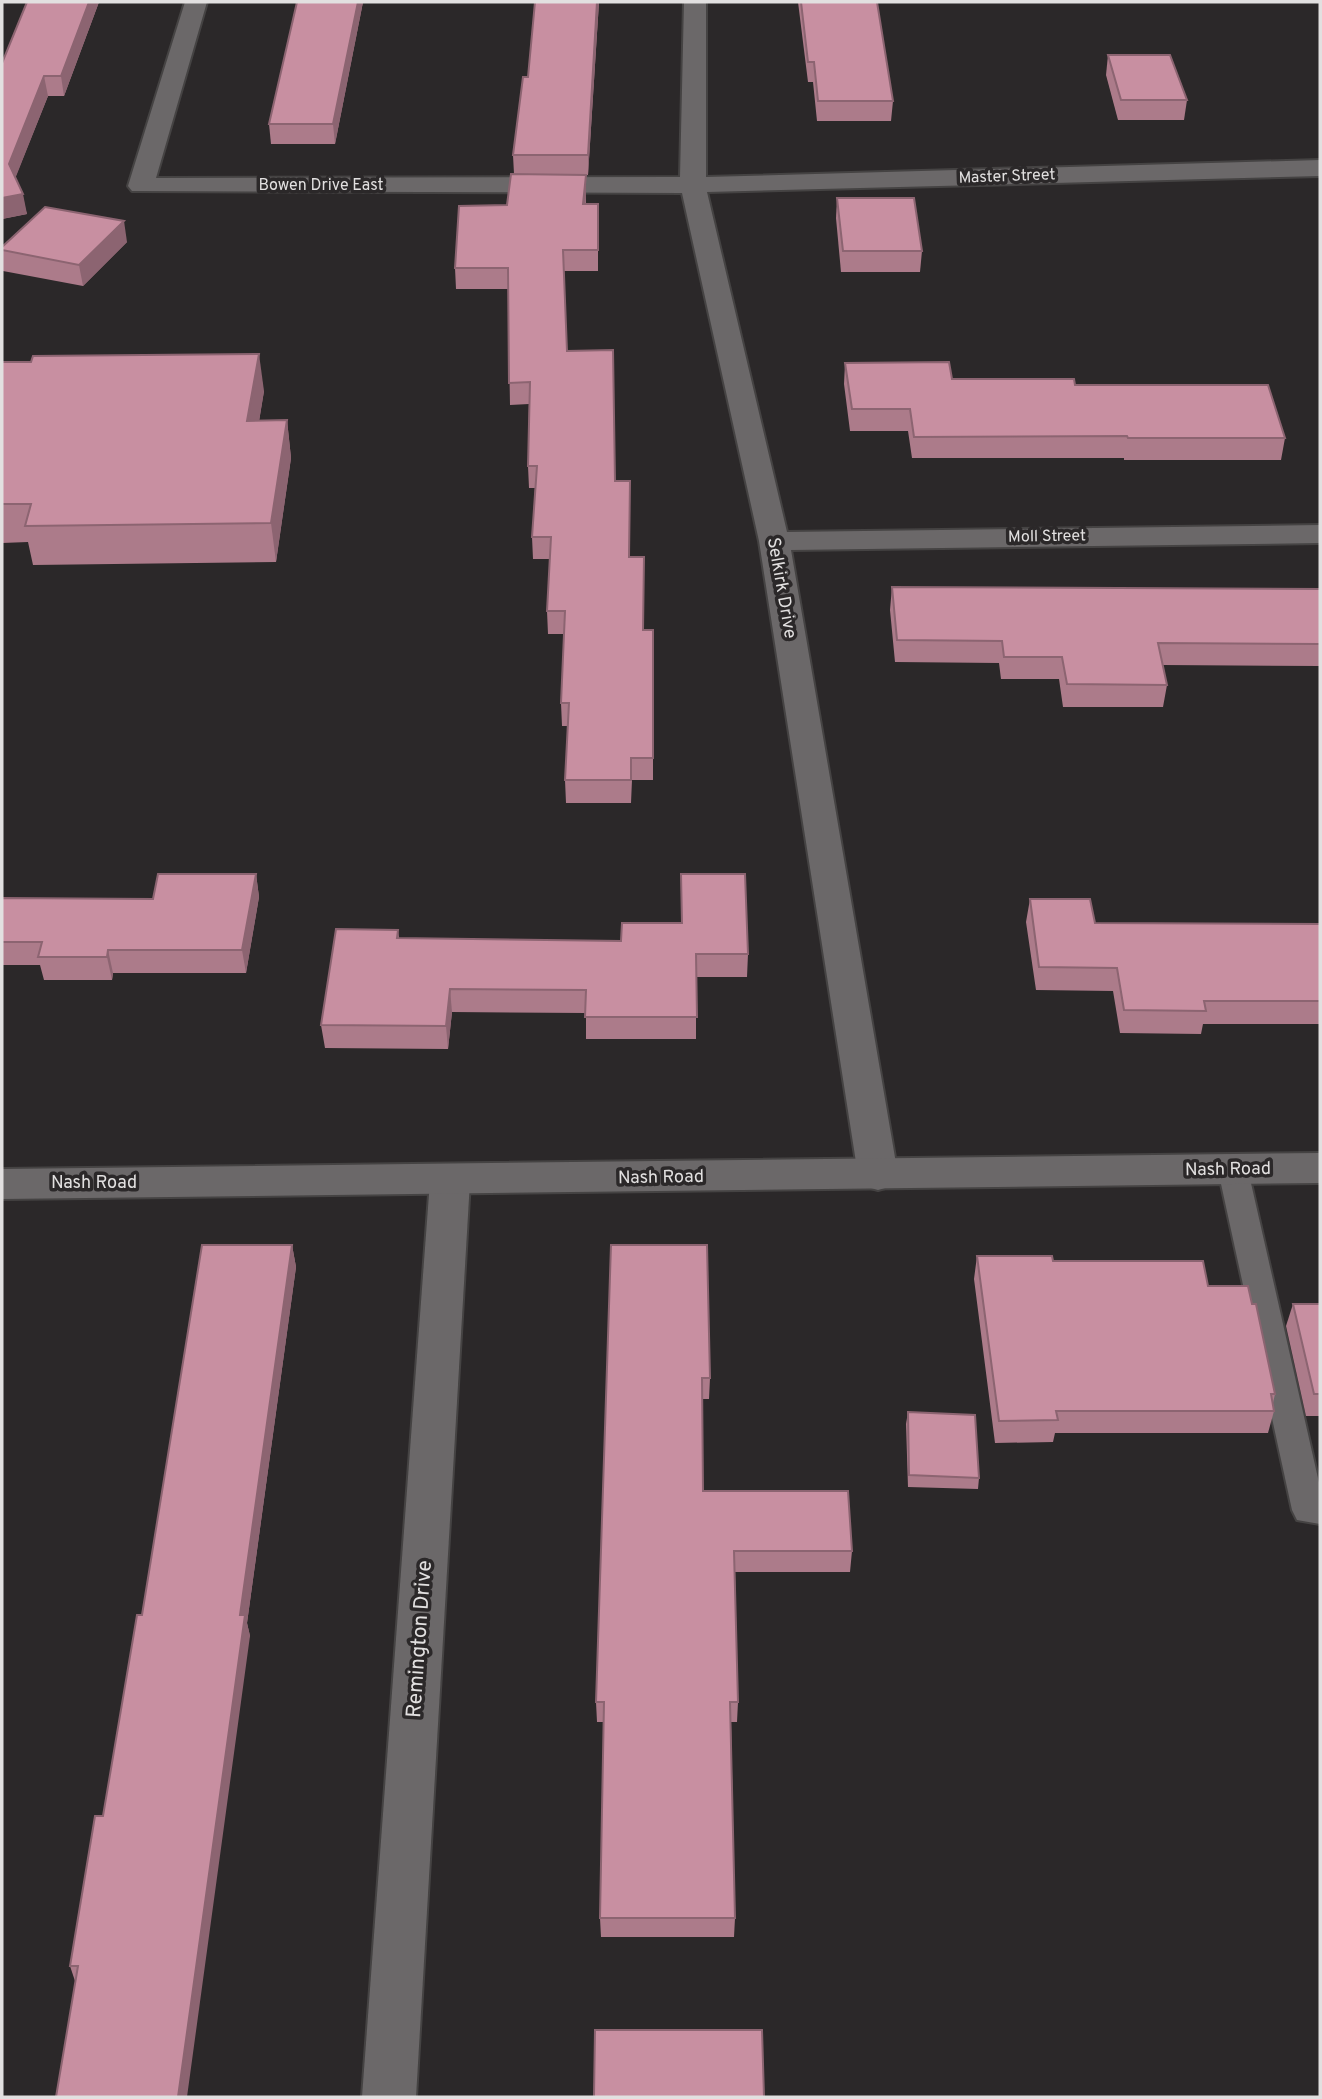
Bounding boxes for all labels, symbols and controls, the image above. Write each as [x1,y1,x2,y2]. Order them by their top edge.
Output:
street label: Master Street [958,165,1056,189]
street label: Bowen Drive East [258,176,384,196]
street label: Moll Street [1008,526,1086,548]
street label: Selkirk Drive [761,536,801,640]
street label: Nash Road [1185,1158,1271,1182]
street label: Nash Road [618,1166,704,1190]
street label: Nash Road [51,1172,137,1195]
street label: Remington Drive [401,1559,439,1719]

